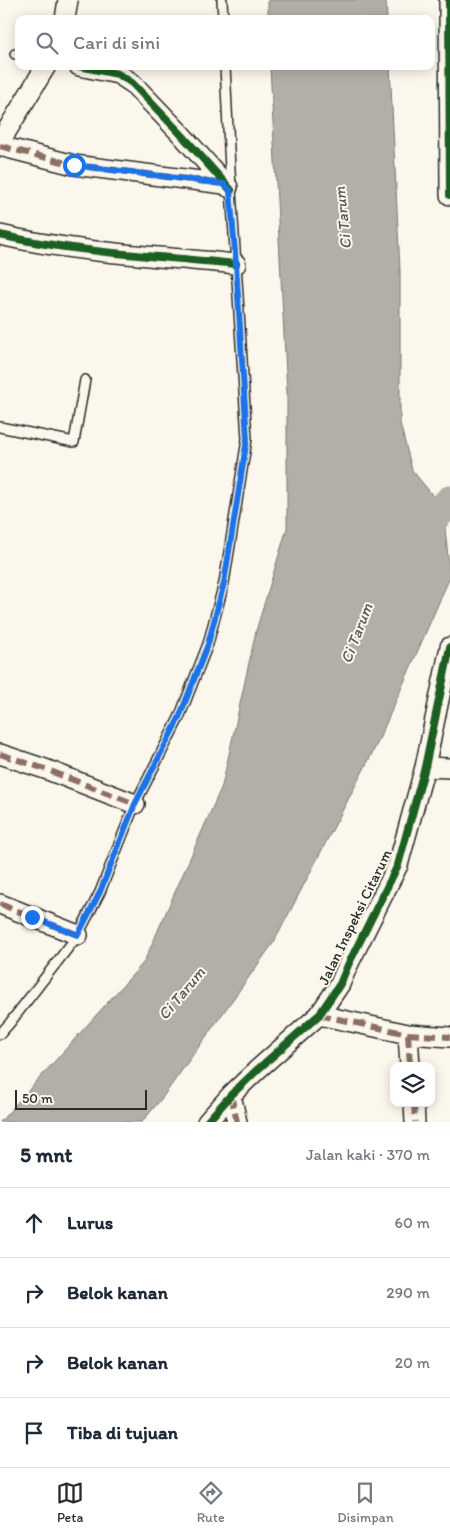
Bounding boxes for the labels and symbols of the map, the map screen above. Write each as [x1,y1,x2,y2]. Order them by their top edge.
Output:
route start [63,154,86,177]
water label: Ci Tarum [330,186,355,250]
water label: Ci Tarum [336,600,377,666]
street label: Jalan Inspeksi Citarum [314,846,396,988]
route end [21,906,44,929]
water label: Ci Tarum [154,963,209,1024]
scale bar [15,1087,148,1110]

